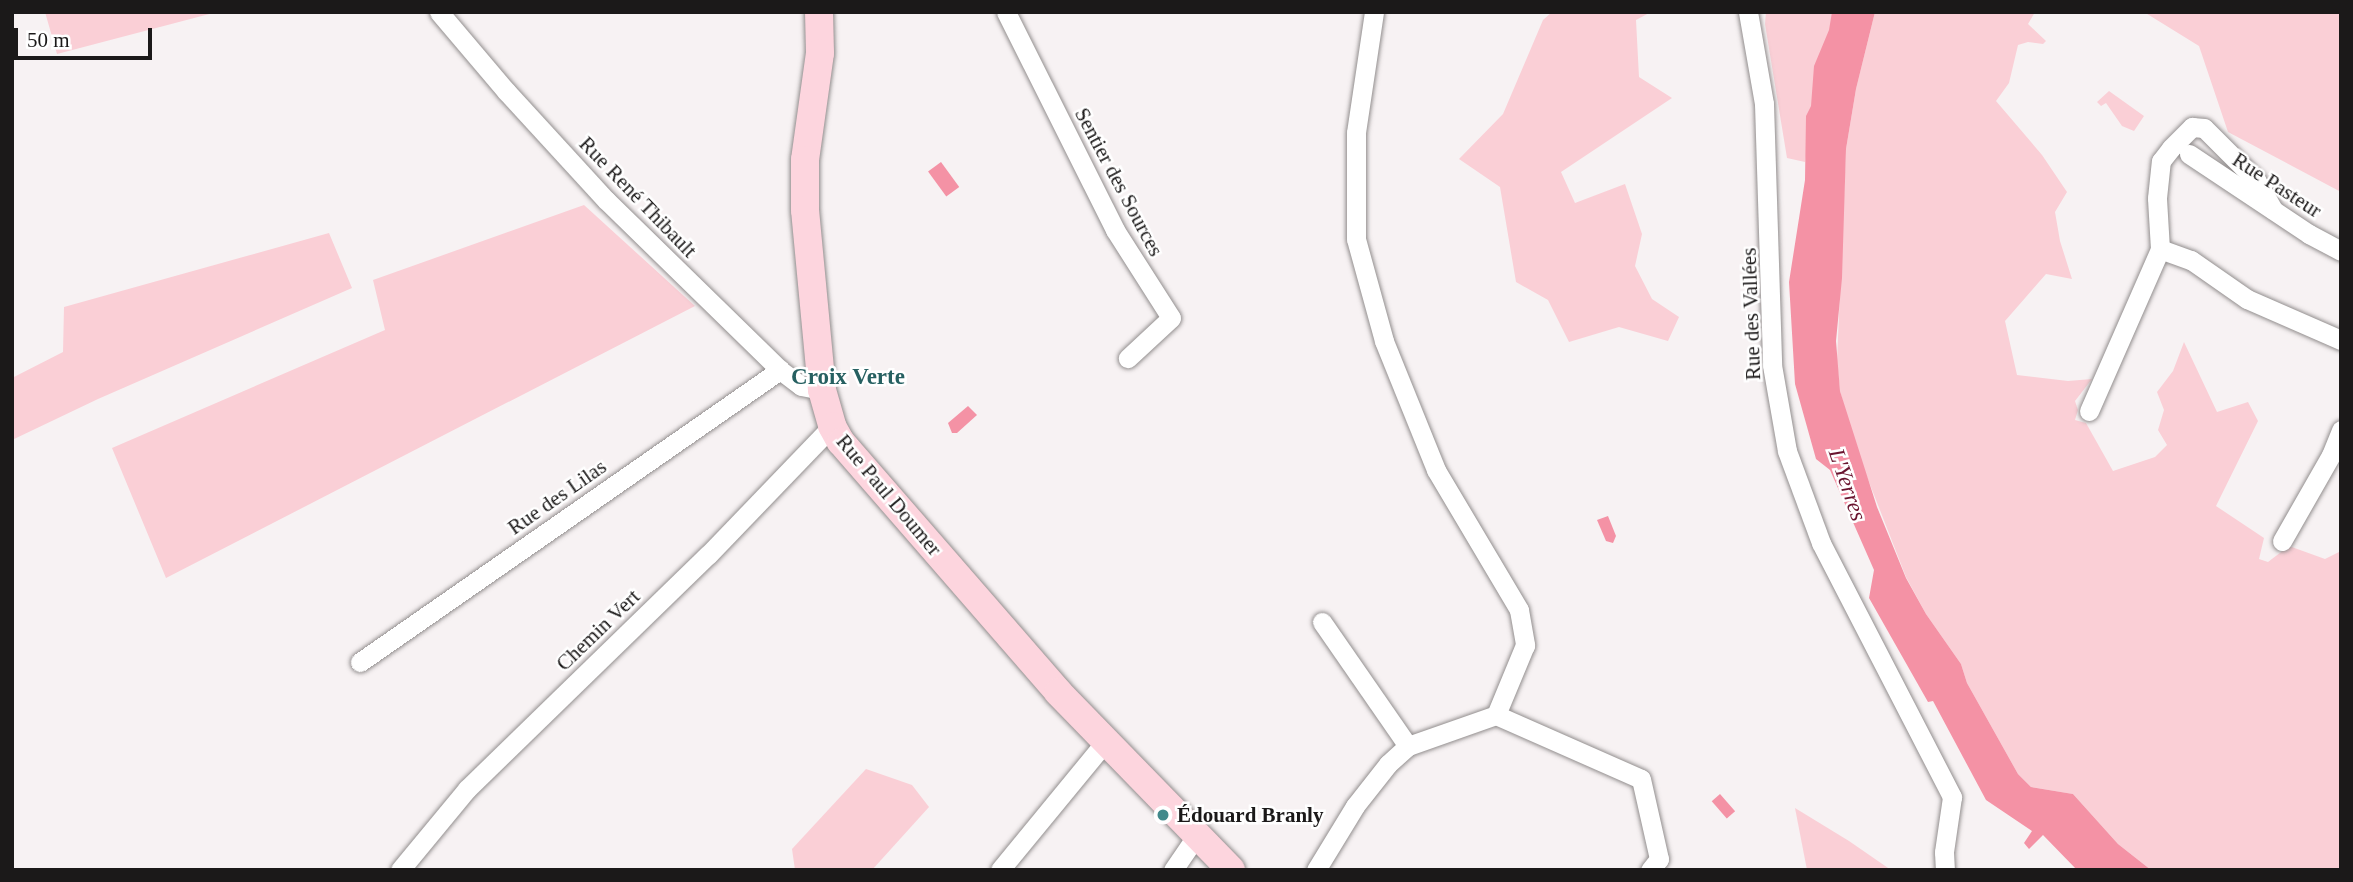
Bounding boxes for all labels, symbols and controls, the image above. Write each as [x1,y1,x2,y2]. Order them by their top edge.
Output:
scale bar [18,14,156,58]
text: 50 m [27,28,70,52]
street label: Sentier des Sources [1069,103,1169,261]
street label: Rue René Thibault [574,131,702,263]
street label: Rue Pasteur [2228,147,2326,223]
street label: Rue des Vallées [1736,247,1766,381]
district label: Croix Verte [791,363,905,391]
street label: Rue Paul Doumer [831,429,947,561]
water label: L'Yerres [1822,445,1872,525]
street label: Rue des Lilas [503,454,611,540]
street label: Chemin Vert [551,584,645,676]
place label: Édouard Branly [1177,802,1323,828]
marker: Édouard Branly [1155,807,1171,823]

